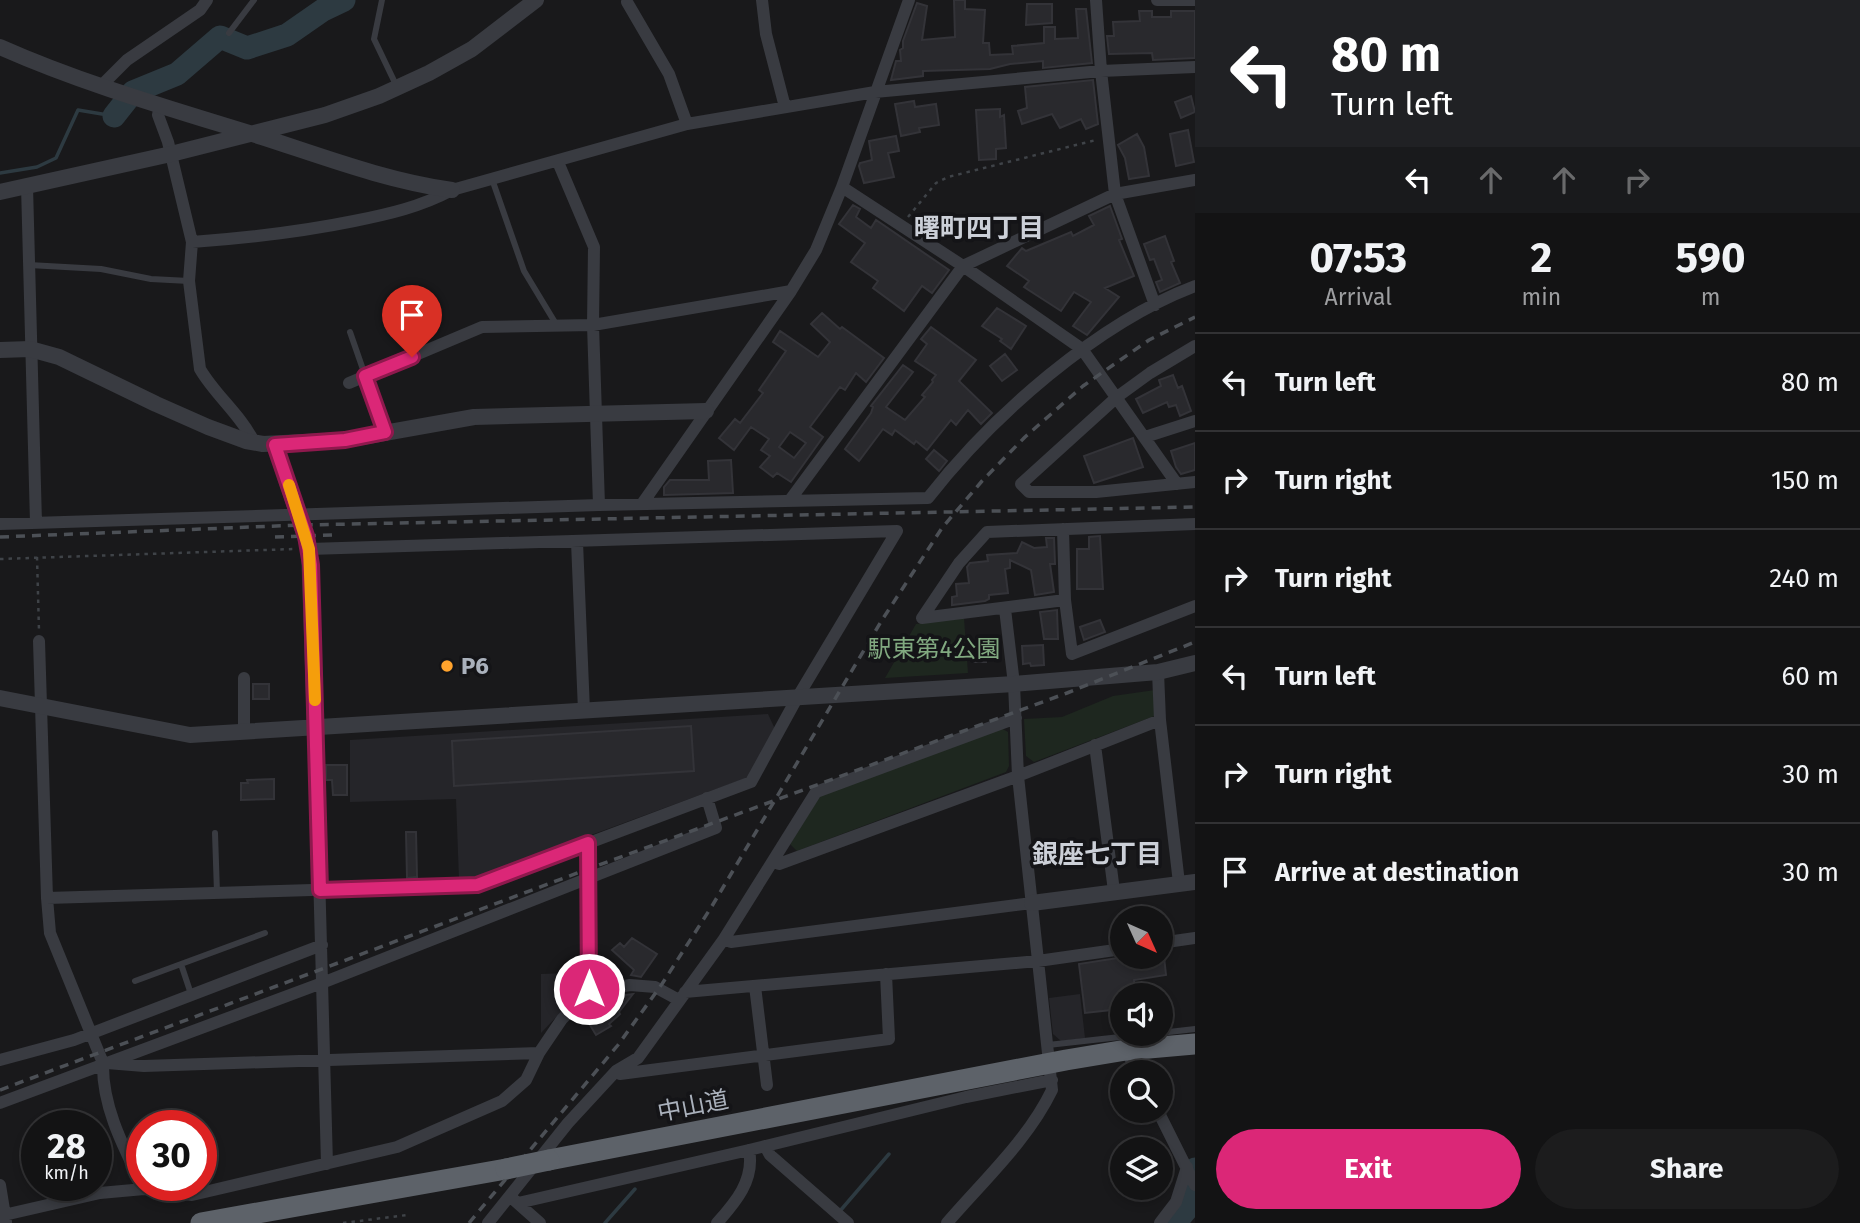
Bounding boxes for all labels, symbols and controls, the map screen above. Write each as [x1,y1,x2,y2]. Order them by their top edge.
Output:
text: 80 m [1331,25,1441,84]
icon: left [1216,28,1307,119]
text: Turn left [1331,85,1453,123]
icon: left [1399,161,1437,199]
icon: ahead [1472,161,1510,199]
icon: ahead [1545,161,1583,199]
icon: right [1618,161,1656,199]
district label: 曙町四丁目 [914,213,1044,244]
text: 07:53 [1309,233,1407,283]
text: 2 [1531,233,1552,283]
text: 590 [1676,233,1746,283]
text: Arrival [1325,283,1392,311]
text: min [1522,283,1561,311]
text: m [1701,283,1720,311]
pin [382,285,442,357]
icon: arrive [393,296,431,334]
icon: left [1216,363,1254,401]
text: Turn left [1275,367,1376,398]
text: 80 m [1781,367,1839,398]
icon: right [1216,461,1254,499]
text: Turn right [1275,465,1392,496]
text: 150 m [1771,465,1839,496]
icon: right [1216,559,1254,597]
text: Turn right [1275,563,1392,594]
text: 240 m [1769,563,1839,594]
park label: 駅東第4公園 [868,635,1000,663]
place label: P6 [461,652,489,680]
icon: left [1216,657,1254,695]
marker: P6 [439,658,455,674]
text: Turn left [1275,661,1376,692]
text: 60 m [1781,661,1839,692]
icon: right [1216,755,1254,793]
text: Turn right [1275,759,1392,790]
text: 30 m [1782,759,1839,790]
district label: 銀座七丁目 [1032,839,1162,870]
icon: arrive [1216,853,1254,891]
text: Arrive at destination [1275,857,1519,888]
text: 30 m [1782,857,1839,888]
north arrow [1110,906,1172,970]
map controls [1110,906,1173,1200]
position arrow [552,952,626,1026]
button: sound [1110,983,1173,1046]
button: search [1110,1060,1173,1123]
street label: 中山道 [655,1085,731,1127]
speed limit sign: 30 [126,1110,217,1201]
text: 28 [47,1125,86,1167]
button: Exit [1216,1129,1521,1209]
button: Share [1535,1129,1839,1209]
button: layers [1110,1137,1173,1200]
text: km/h [44,1162,89,1184]

